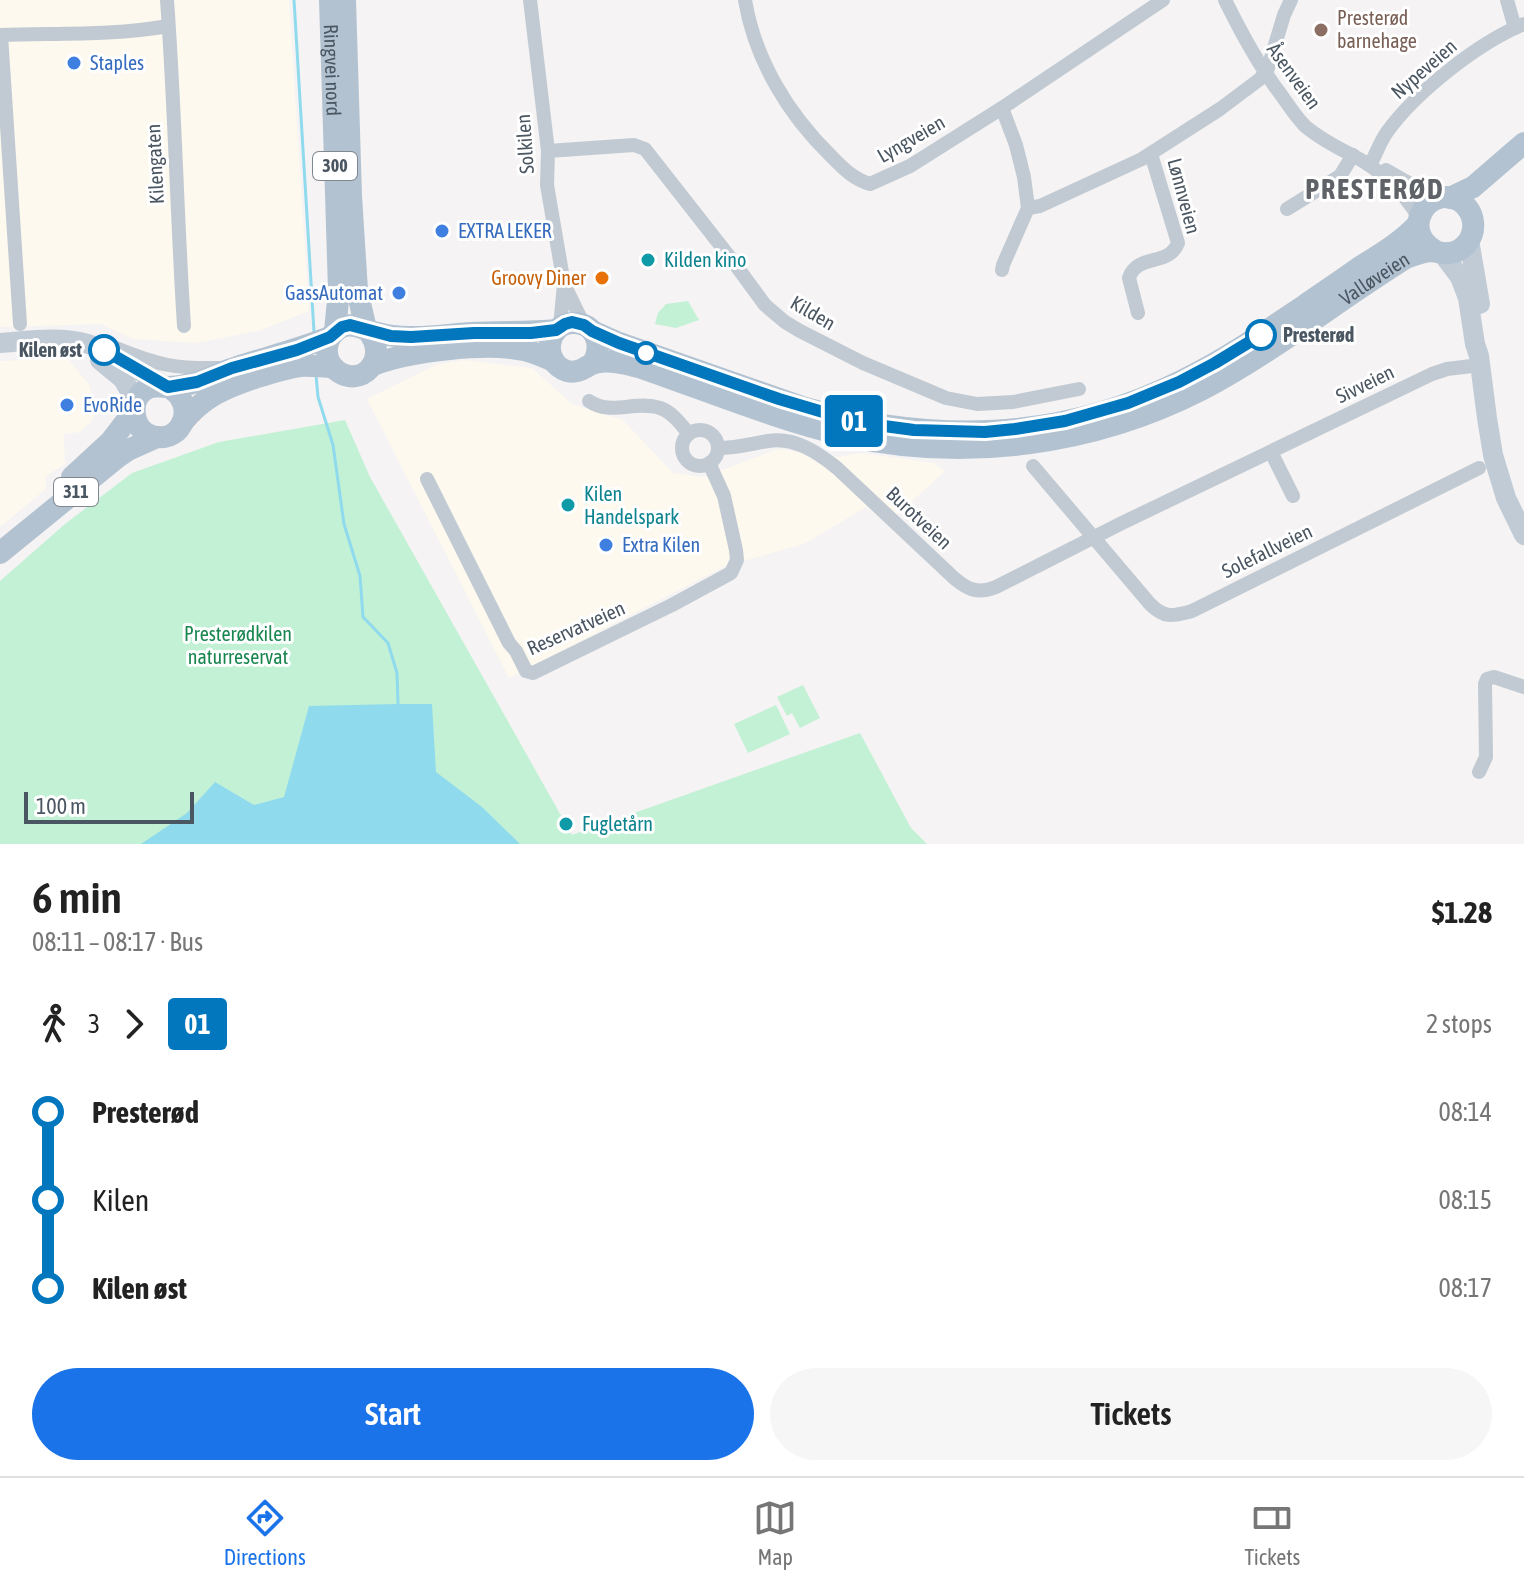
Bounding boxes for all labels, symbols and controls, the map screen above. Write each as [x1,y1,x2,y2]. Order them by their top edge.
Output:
place label: Presterød barnehage [1337,6,1417,52]
marker: Presterød barnehage [1312,21,1330,39]
street label: Ringvei nord [320,24,346,116]
street label: Nypeveien [1386,34,1461,103]
street label: Åsenveien [1263,38,1326,113]
place label: Staples [90,51,144,74]
marker: Staples [65,54,83,72]
street label: Lyngveien [873,110,949,167]
street label: Solkilen [511,113,538,175]
street label: Kilengaten [141,123,168,205]
road number: 300 [313,152,357,180]
street label: Lønnveien [1163,156,1206,236]
district label: PRESTERØD [1305,173,1445,205]
place label: EXTRA LEKER [458,219,551,242]
marker: EXTRA LEKER [433,222,451,240]
street label: Valløveien [1335,247,1413,310]
place label: Kilden kino [664,248,746,271]
marker: Kilden kino [639,251,657,269]
place label: Groovy Diner [491,266,587,289]
marker: Groovy Diner [593,269,611,287]
place label: GassAutomat [285,281,383,304]
marker: GassAutomat [390,284,408,302]
street label: Kilden [787,291,840,334]
marker: Presterød [1246,320,1276,350]
place label: Presterød [1283,323,1354,346]
marker: Kilen øst [89,335,119,365]
place label: Kilen øst [19,338,82,361]
unlabelled marker [635,342,657,364]
street label: Sivveien [1332,360,1398,407]
place label: EvoRide [83,393,142,416]
line badge: 01 [818,395,890,447]
marker: EvoRide [58,396,76,414]
text: 01 [841,405,867,437]
road number: 311 [54,478,98,506]
place label: Kilen Handelspark [584,482,679,528]
street label: Burotveien [882,482,957,554]
marker: Kilen Handelspark [559,496,577,514]
street label: Solefallveien [1218,519,1316,582]
place label: Extra Kilen [622,533,700,556]
marker: Extra Kilen [597,536,615,554]
street label: Reservatveien [523,596,628,659]
park label: Presterødkilen naturreservat [184,622,292,668]
scale bar [24,788,194,824]
text: 100 m [36,793,86,819]
place label: Fugletårn [582,812,653,835]
marker: Fugletårn [557,815,575,833]
text: 6 min [32,872,122,922]
text: $1.28 [1432,895,1492,929]
text: 08:11 – 08:17 · Bus [32,927,203,957]
icon: walk [32,1002,76,1046]
icon: forward [112,1002,156,1046]
text: 01 [184,1008,211,1040]
text: 3 [88,1009,100,1039]
text: 2 stops [1426,1009,1492,1039]
text: Presterød [92,1095,199,1129]
text: 08:14 [1438,1097,1492,1127]
text: Kilen [92,1183,149,1217]
text: 08:15 [1438,1185,1492,1215]
text: Kilen øst [92,1271,187,1305]
text: 08:17 [1438,1273,1492,1303]
button: Start [32,1368,754,1460]
button: Tickets [770,1368,1492,1460]
tab: Directions [224,1496,306,1570]
tab: Map [753,1496,797,1570]
tab: Tickets [1245,1496,1300,1570]

